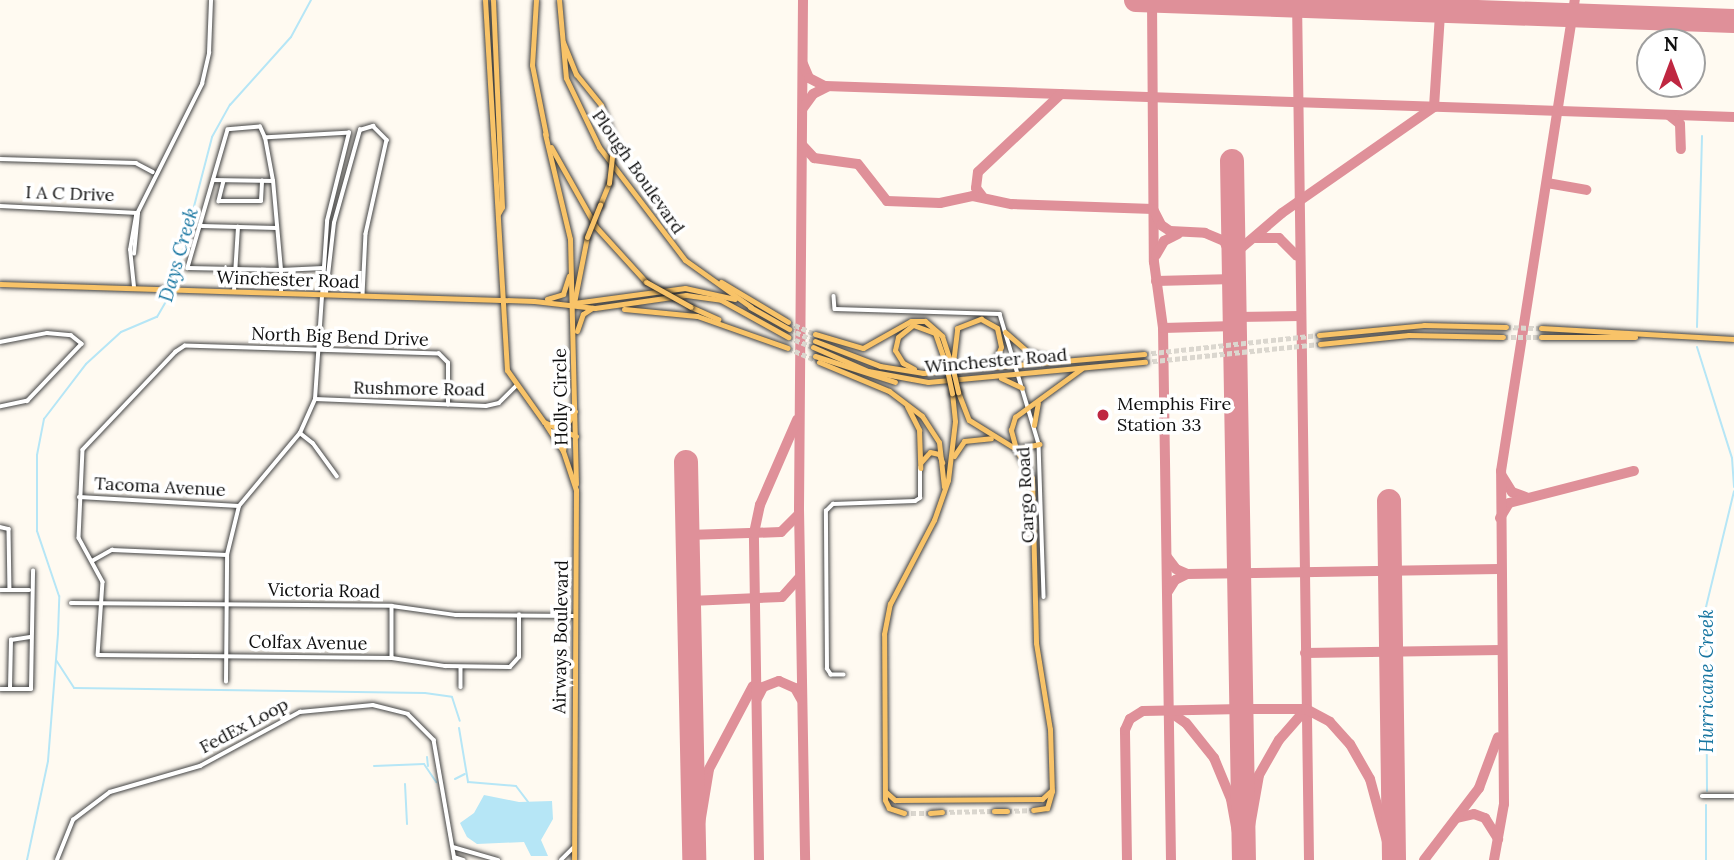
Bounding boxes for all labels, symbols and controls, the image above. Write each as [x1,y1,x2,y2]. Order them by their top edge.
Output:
north arrow [1636,28,1706,98]
text: N [1664,32,1678,56]
street label: Plough Boulevard [587,106,689,238]
street label: I A C Drive [25,182,115,206]
water label: Days Creek [155,205,203,305]
street label: Winchester Road [216,267,360,293]
street label: North Big Bend Drive [251,323,429,351]
street label: Winchester Road [924,344,1068,378]
street label: Holly Circle [549,348,573,446]
street label: Rushmore Road [353,377,485,401]
place label: Memphis Fire Station 33 [1117,394,1231,436]
marker: Memphis Fire Station 33 [1095,407,1111,423]
street label: Cargo Road [1013,446,1039,544]
street label: Tacoma Avenue [94,473,226,501]
street label: Airways Boulevard [549,560,573,714]
street label: Victoria Road [268,579,380,603]
water label: Hurricane Creek [1696,609,1718,753]
street label: Colfax Avenue [248,631,368,655]
street label: FedEx Loop [196,694,292,758]

